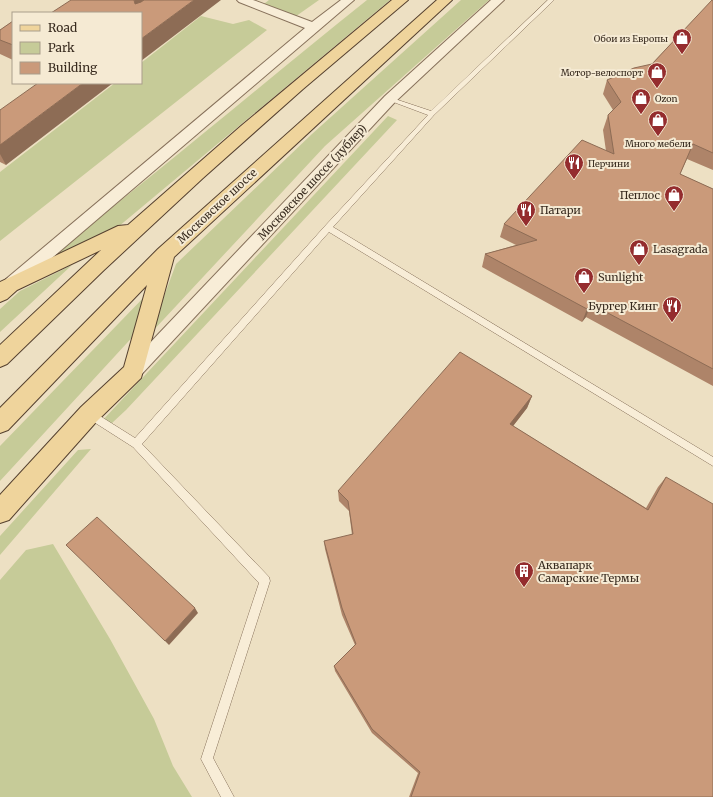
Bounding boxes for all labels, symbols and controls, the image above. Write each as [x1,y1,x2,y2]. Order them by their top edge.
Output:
legend [12,12,142,84]
text: Road [48,20,77,35]
shop icon: Обои из Европы [671,27,693,55]
place label: Обои из Европы [594,33,668,44]
text: Park [48,40,75,55]
text: Building [48,60,98,75]
shop icon: Мотор-велоспорт [646,61,668,89]
place label: Мотор-велоспорт [561,67,644,78]
shop icon: Ozon [630,87,652,115]
place label: Ozon [655,93,678,104]
shop icon: Много мебели [647,109,669,137]
street label: Московское шоссе (дублер) [255,121,369,243]
place label: Много мебели [625,138,691,149]
restaurant icon: Перчини [563,152,585,180]
place label: Перчини [588,158,629,169]
street label: Московское шоссе [174,165,260,247]
shop icon: Пеплос [663,184,685,212]
place label: Пеплос [620,188,660,202]
restaurant icon: Патари [515,199,537,227]
place label: Патари [540,203,581,217]
shop icon: Lasagrada [628,238,650,266]
place label: Lasagrada [653,242,708,256]
shop icon: Sunlight [573,266,595,294]
place label: Sunlight [598,270,644,284]
restaurant icon: Бургер Кинг [661,295,683,323]
place label: Бургер Кинг [588,299,658,313]
place label: Аквапарк Самарские Термы [537,558,640,585]
building icon: Аквапарк Самарские Термы [513,560,535,588]

